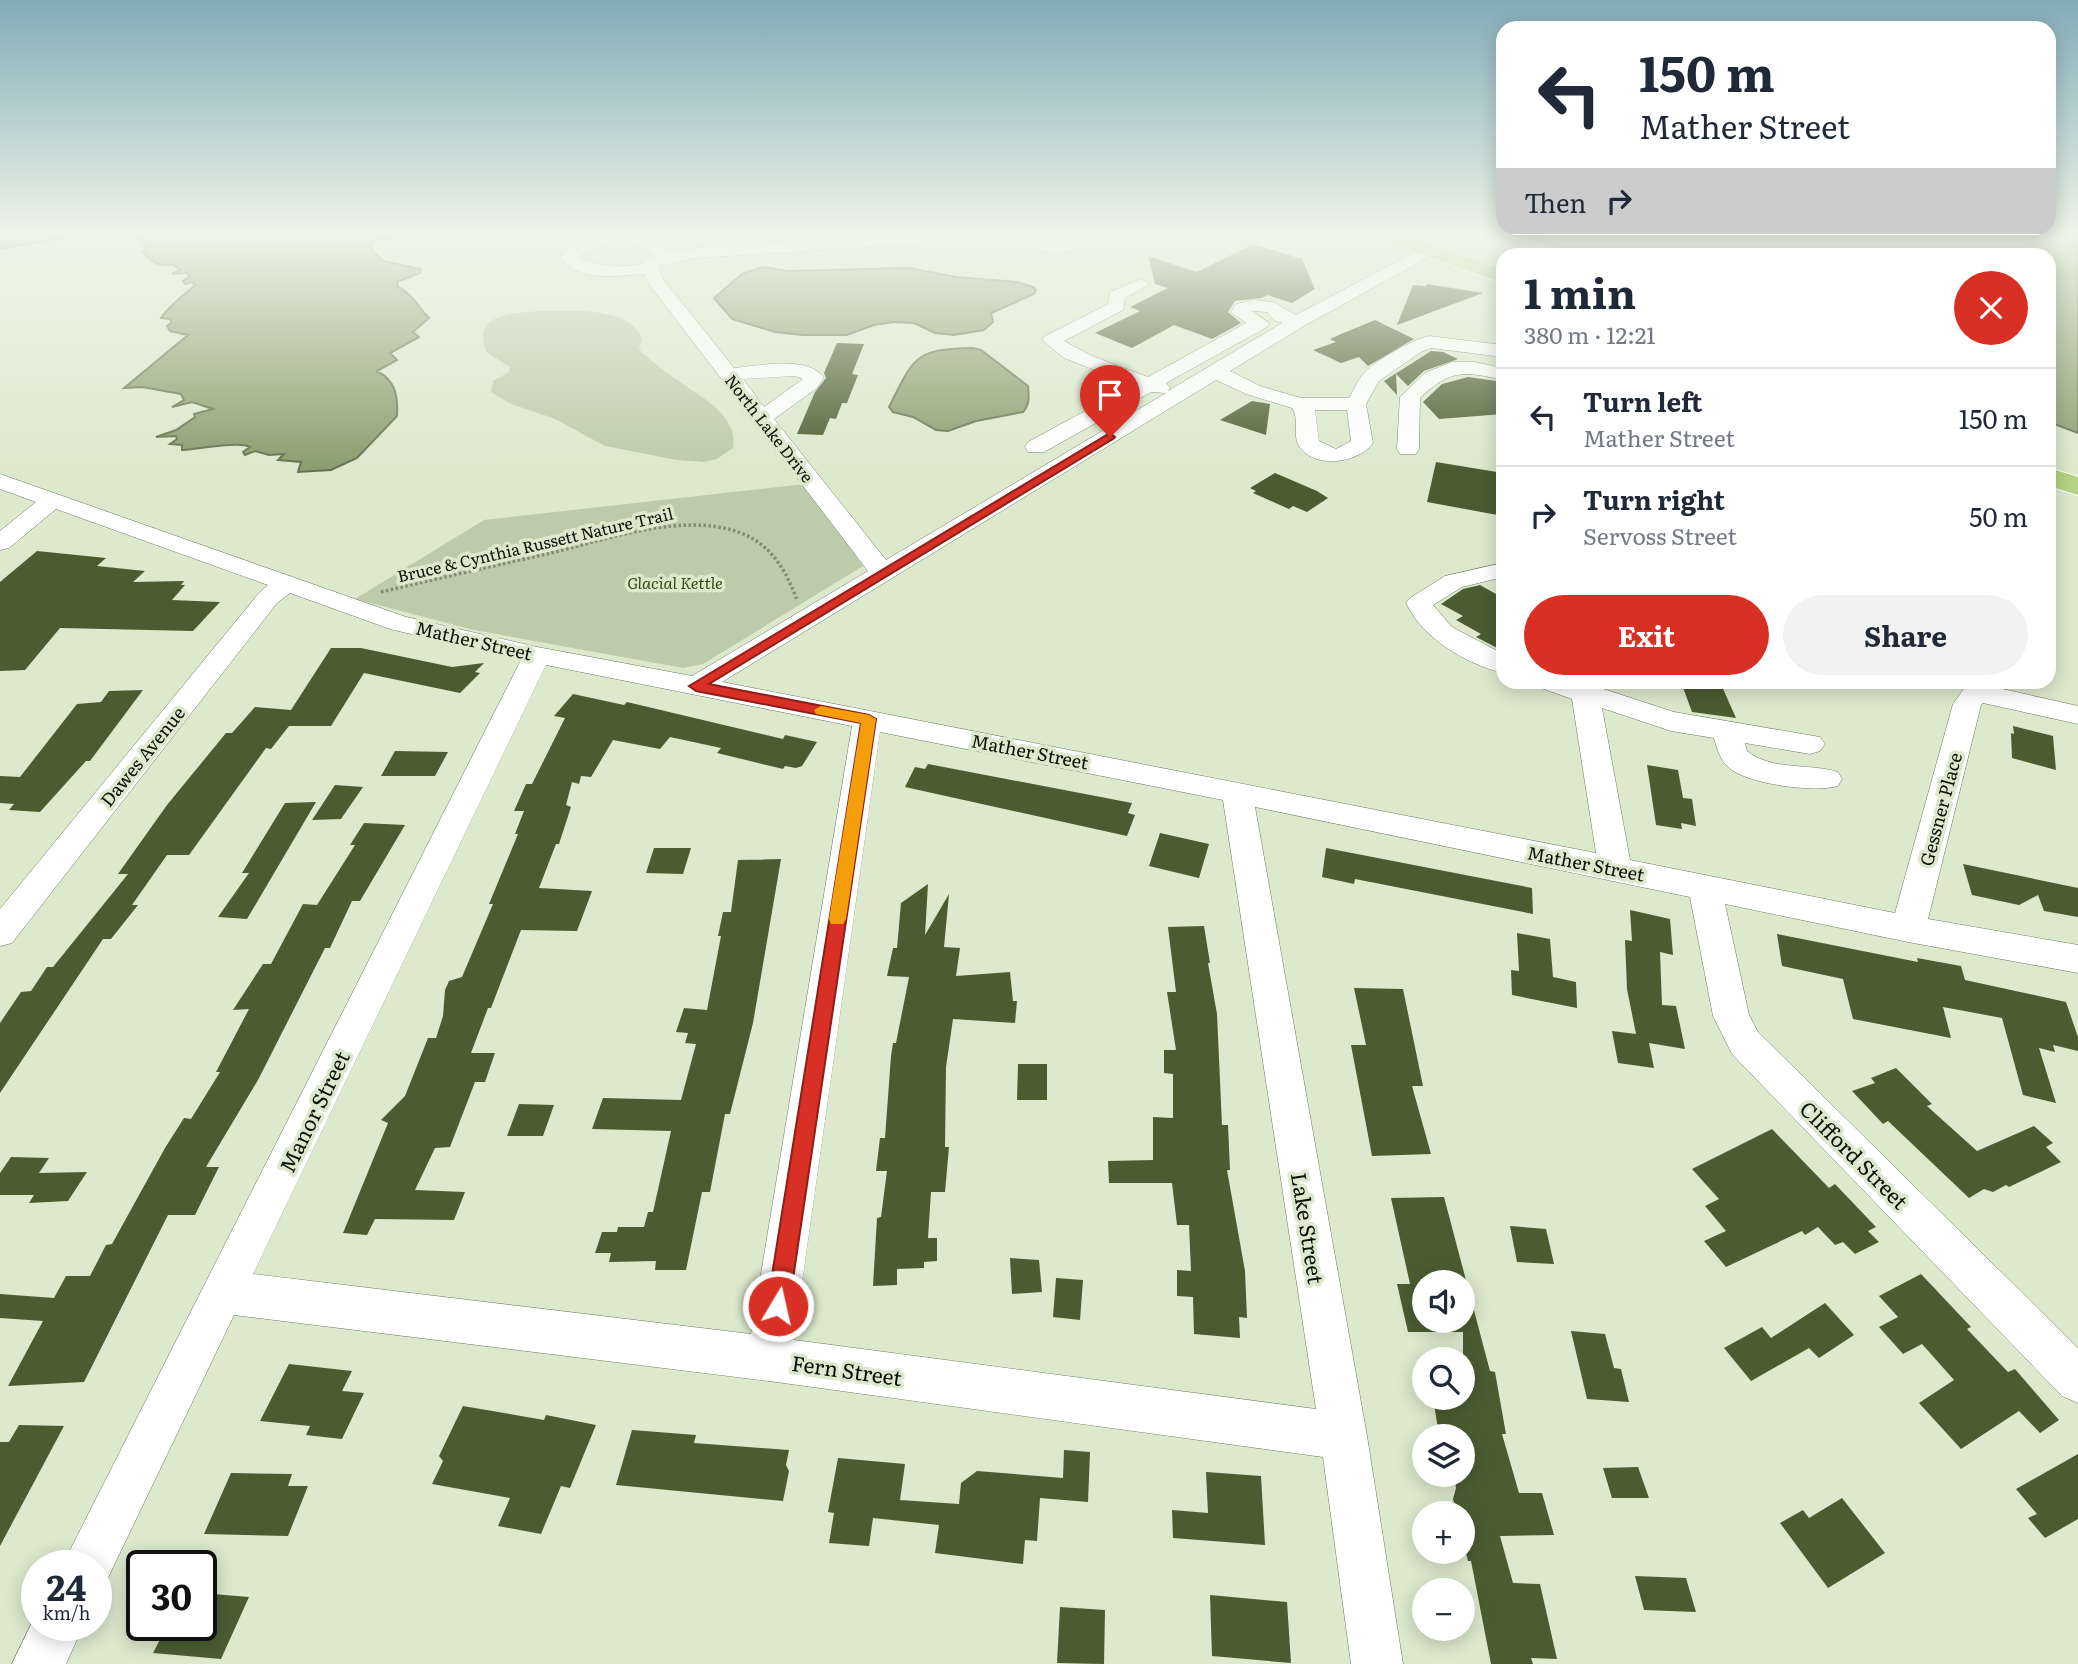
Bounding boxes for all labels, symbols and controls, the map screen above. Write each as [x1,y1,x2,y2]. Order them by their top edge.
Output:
text: 150 m [1639,34,1775,107]
icon: left [1524,49,1615,140]
text: Mather Street [1639,101,1850,149]
text: Then [1524,182,1586,221]
icon: right [1600,182,1638,220]
text: 1 min [1524,260,1636,322]
button: close [1954,271,2028,345]
text: 380 m · 12:21 [1524,317,1656,351]
pin [1080,365,1140,437]
street label: North Lake Drive [720,369,820,487]
icon: arrive [1091,376,1129,414]
text: Turn left [1583,381,1702,420]
icon: left [1524,398,1562,436]
text: 150 m [1959,398,2028,437]
text: Mather Street [1583,420,1735,454]
text: Turn right [1583,479,1725,518]
icon: right [1524,496,1562,534]
text: 50 m [1969,496,2028,535]
street label: Bruce & Cynthia Russett Nature Trail [395,501,675,587]
text: Servoss Street [1583,518,1737,552]
park label: Glacial Kettle [627,570,723,594]
button: Exit [1524,595,1769,675]
button: Share [1783,595,2028,675]
street label: Mather Street [413,613,536,667]
street label: Dawes Avenue [93,700,191,812]
street label: Mather Street [969,726,1092,776]
street label: Gessner Place [1912,749,1968,869]
street label: Mather Street [1525,838,1648,888]
street label: Manor Street [270,1044,356,1177]
street label: Clifford Street [1794,1093,1917,1216]
street label: Lake Street [1285,1170,1333,1286]
position arrow [741,1269,815,1343]
map controls [1412,1270,1475,1641]
button: sound [1412,1270,1475,1333]
street label: Fern Street [790,1346,905,1392]
button: search [1412,1347,1475,1410]
button: layers [1412,1424,1475,1487]
button: + [1412,1501,1475,1564]
speed limit sign: 30 [126,1550,217,1641]
text: 24 [47,1560,86,1612]
button: − [1412,1578,1475,1641]
text: km/h [43,1599,90,1626]

